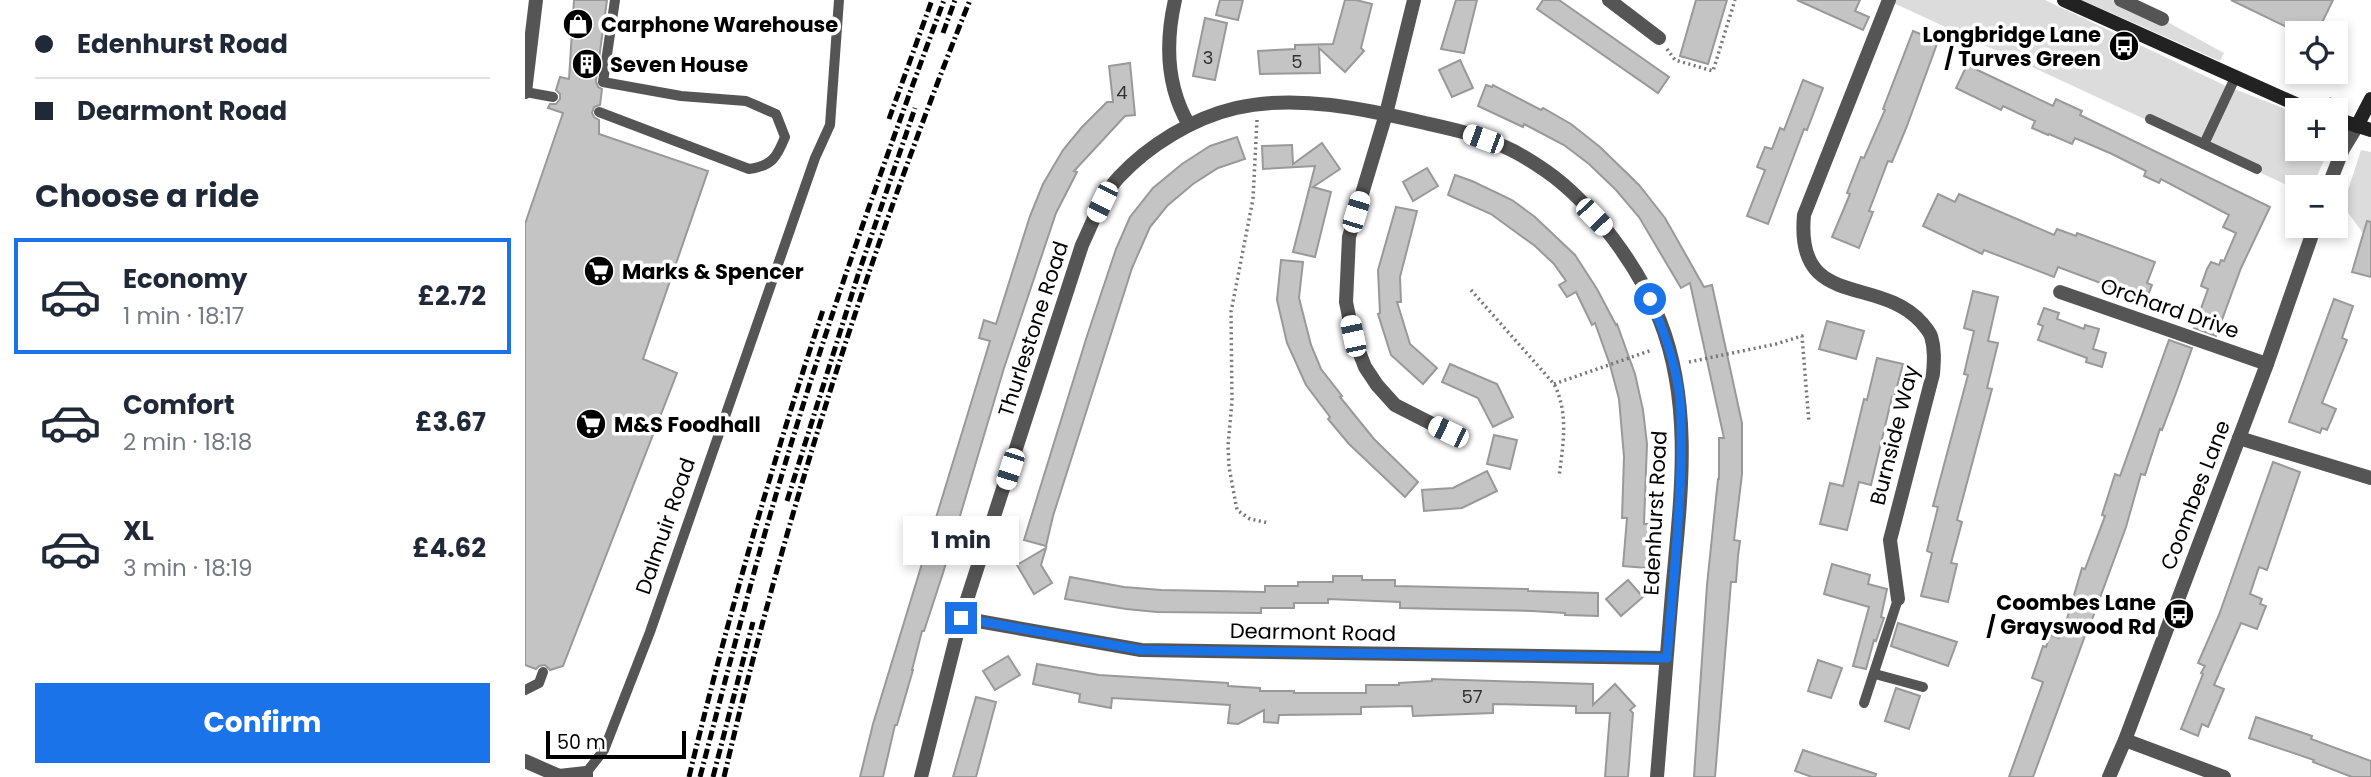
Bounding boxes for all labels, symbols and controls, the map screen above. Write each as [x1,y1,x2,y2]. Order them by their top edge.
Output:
shop icon: Carphone Warehouse [561,7,595,41]
place label: Carphone Warehouse [601,10,838,39]
place label: Longbridge Lane / Turves Green [1922,20,2101,73]
map controls [2285,21,2348,238]
button: locate [2285,21,2348,84]
text: Edenhurst Road [77,26,288,62]
bus stop icon: Longbridge Lane / Turves Green [2107,29,2141,63]
house number: 3 [1203,45,1213,70]
building icon: Seven House [570,47,604,81]
house number: 5 [1291,49,1303,74]
place label: Seven House [610,50,748,79]
house number: 4 [1116,80,1128,105]
text: Dearmont Road [77,93,287,129]
button: + [2285,98,2348,161]
car [1460,122,1507,156]
text: Choose a ride [35,173,259,218]
button: − [2285,175,2348,238]
car [1084,179,1121,225]
car [1340,189,1373,235]
car [1572,195,1617,239]
street label: Thurlestone Road [991,238,1075,420]
supermarket icon: Marks & Spencer [582,254,616,288]
place label: Marks & Spencer [622,257,804,286]
text: Economy [123,261,247,297]
icon: car [39,265,102,328]
street label: Orchard Drive [2097,271,2243,345]
text: £2.72 [418,278,486,314]
route start [1634,283,1666,315]
text: 1 min · 18:17 [123,300,244,332]
car [1339,313,1368,359]
street label: Burnside Way [1863,362,1925,508]
text: Comfort [123,387,235,423]
icon: car [39,391,102,454]
text: £3.67 [415,404,486,440]
supermarket icon: M&S Foodhall [574,407,608,441]
place label: M&S Foodhall [614,410,761,439]
car [1425,413,1472,451]
street label: Coombes Lane [2153,416,2237,574]
text: 2 min · 18:18 [123,426,252,458]
street label: Edenhurst Road [1636,430,1674,596]
car [994,446,1027,492]
street label: Dalmuir Road [628,454,702,598]
text: XL [123,513,154,549]
callout: 1 min [903,516,1019,566]
icon: car [39,517,102,580]
text: 1 min [931,524,991,556]
text: £4.62 [412,530,486,566]
text: 3 min · 18:19 [123,552,253,584]
place label: Coombes Lane / Grayswood Rd [1986,588,2156,641]
bus stop icon: Coombes Lane / Grayswood Rd [2162,597,2196,631]
route end [945,602,977,634]
street label: Dearmont Road [1230,616,1396,648]
button: Confirm [35,683,490,763]
house number: 57 [1461,684,1483,709]
scale bar [546,728,686,760]
text: 50 m [557,729,606,756]

